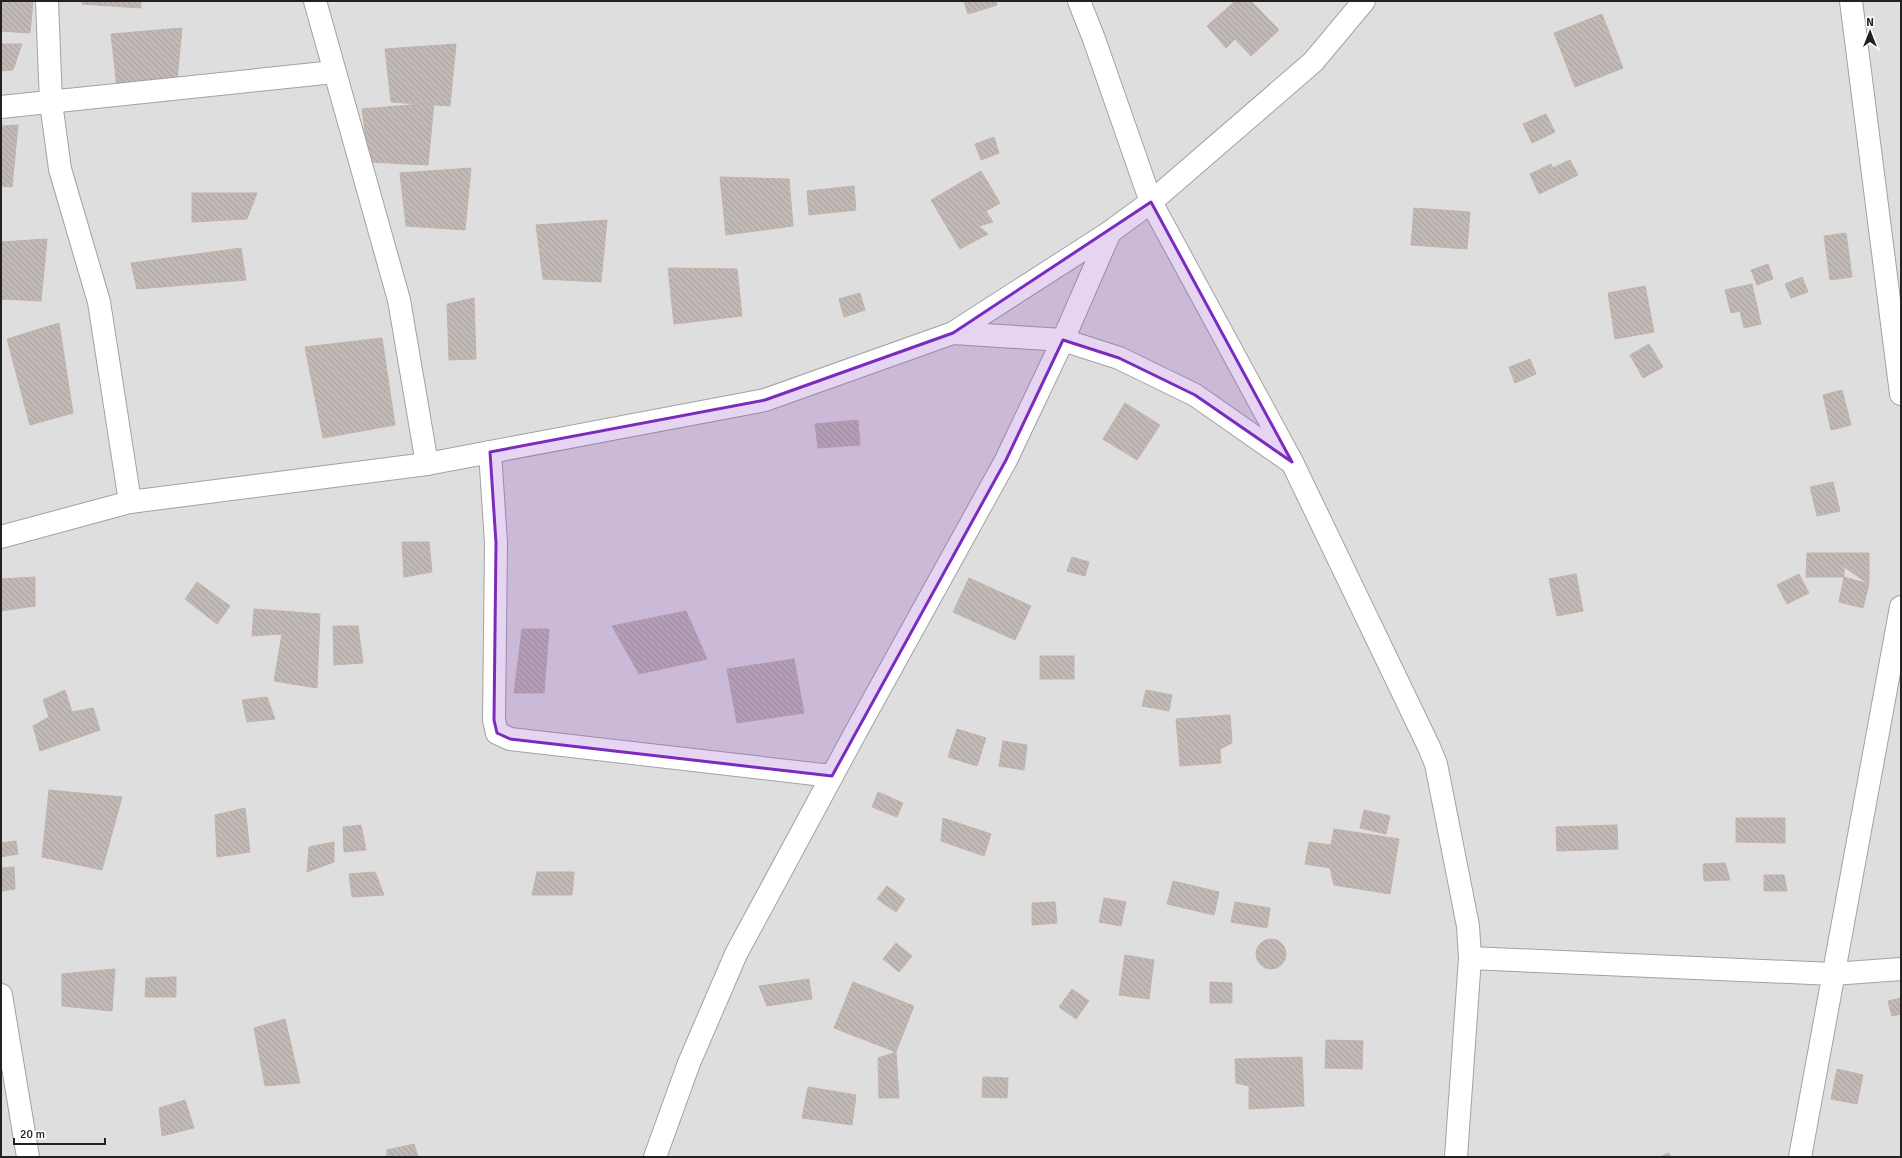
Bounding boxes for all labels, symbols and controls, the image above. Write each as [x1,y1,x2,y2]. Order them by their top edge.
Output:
north arrow [1850,12,1890,52]
text: N [1866,16,1874,29]
scale bar [14,1120,105,1146]
text: 20 m [20,1127,45,1142]

